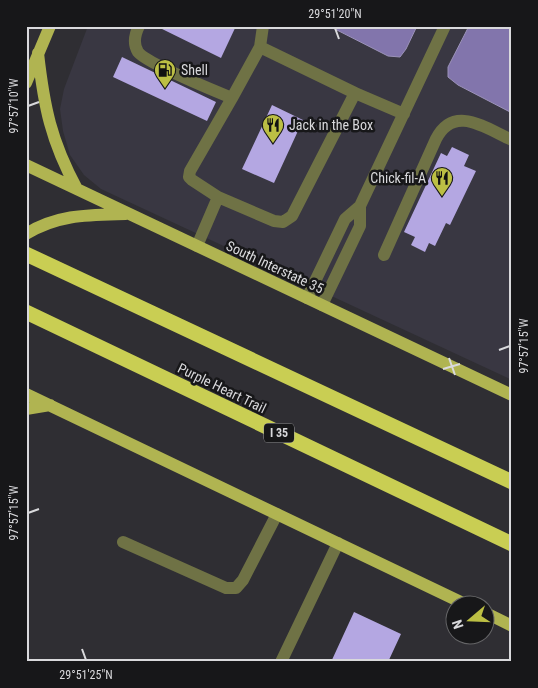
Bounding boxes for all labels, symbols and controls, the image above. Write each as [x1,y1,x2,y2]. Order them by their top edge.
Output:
text: 29°51'20"N [308,7,362,21]
fuel station icon: Shell [153,58,177,89]
place label: Shell [181,62,208,78]
text: 97°57'10"W [7,78,21,134]
restaurant icon: Jack in the Box [261,113,285,144]
place label: Jack in the Box [289,117,373,133]
restaurant icon: Chick-fil-A [430,166,454,197]
place label: Chick-fil-A [370,170,426,186]
street label: South Interstate 35 [224,237,326,297]
text: 97°57'15"W [517,318,531,374]
street label: Purple Heart Trail [175,360,269,416]
road number: I 35 [264,423,294,442]
text: 97°57'15"W [7,485,21,541]
north arrow [446,596,496,646]
text: N [449,618,467,631]
text: 29°51'25"N [59,668,113,682]

